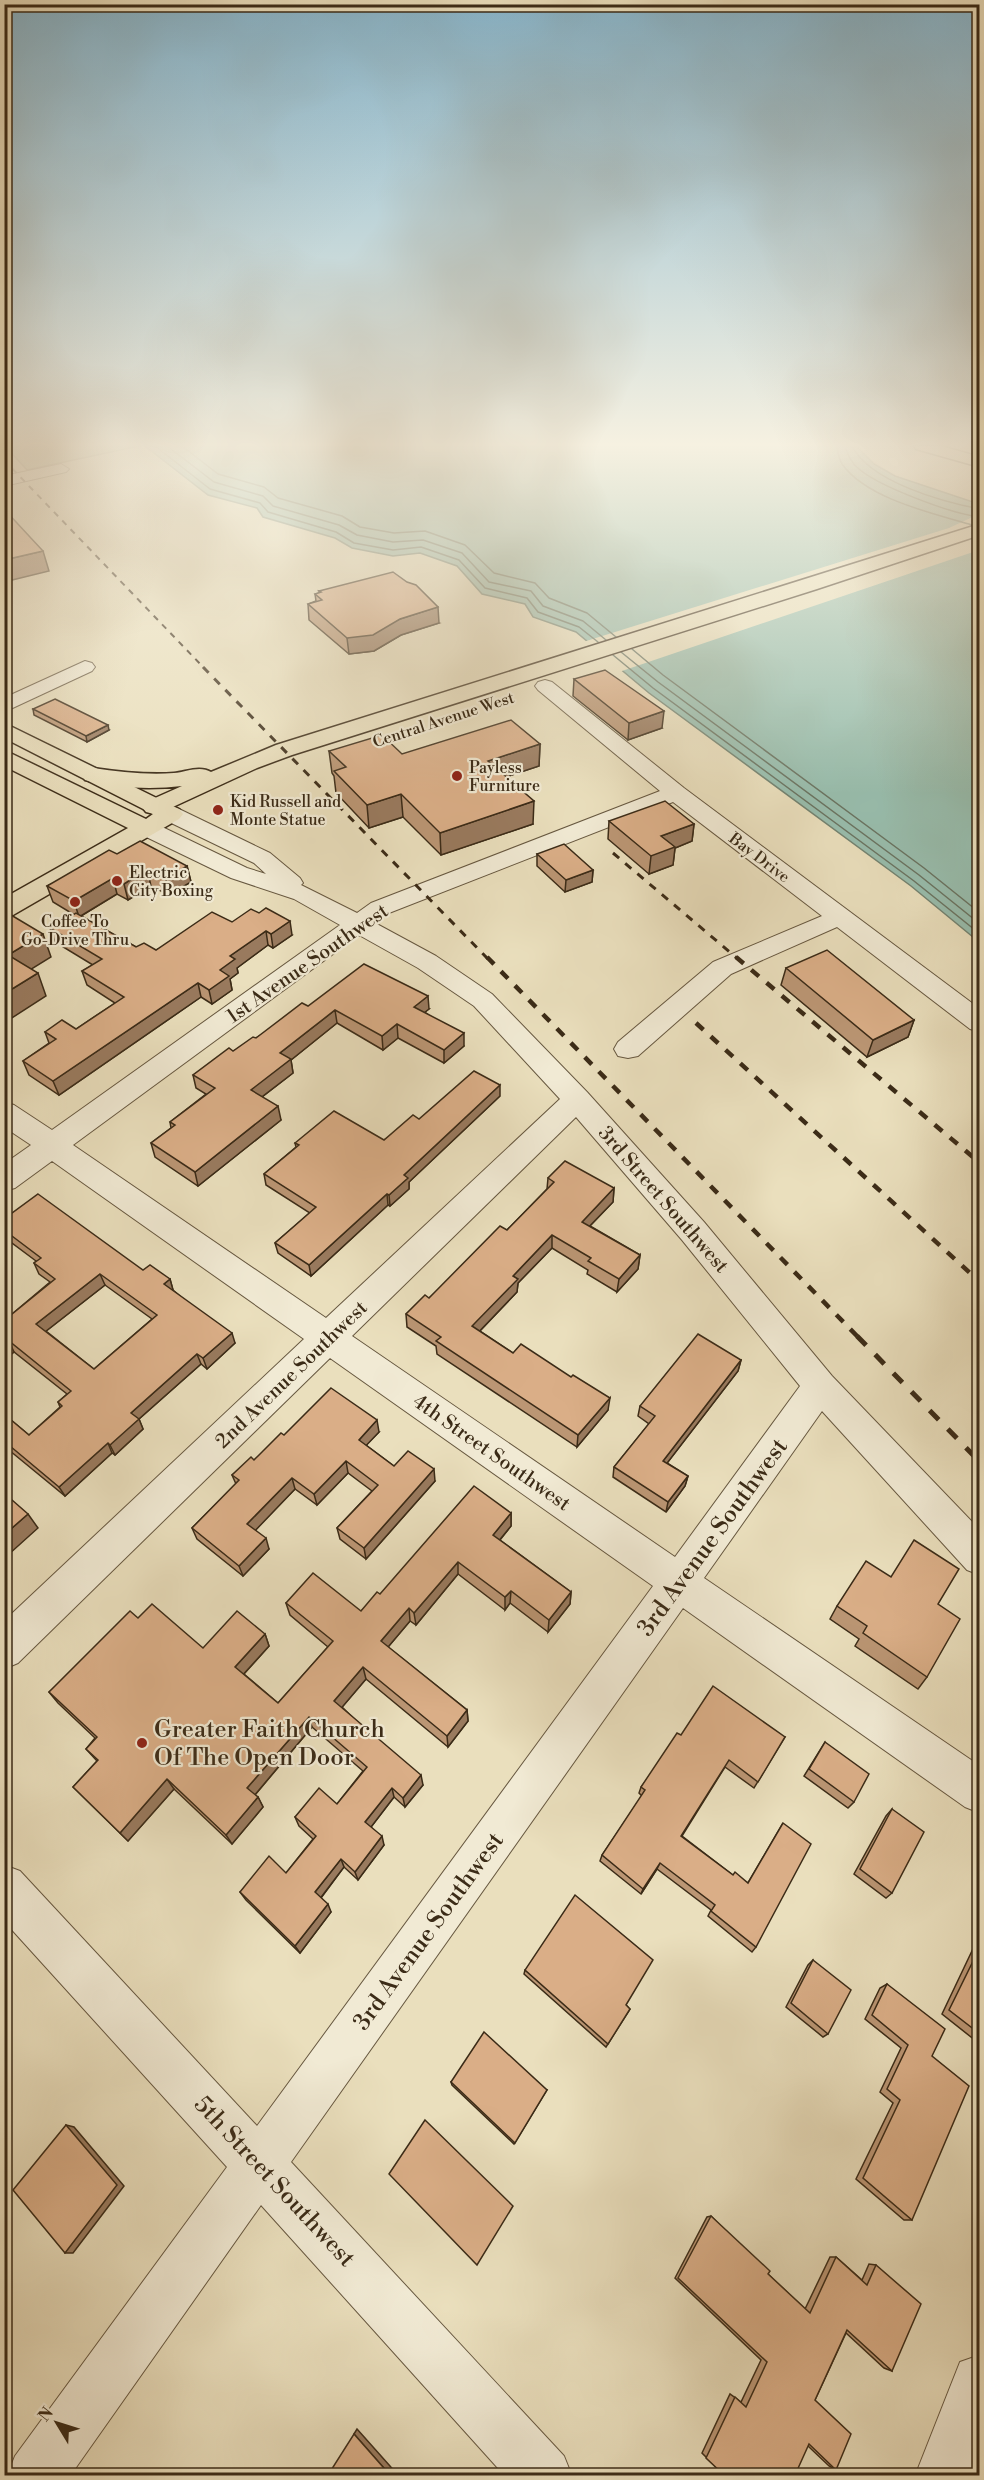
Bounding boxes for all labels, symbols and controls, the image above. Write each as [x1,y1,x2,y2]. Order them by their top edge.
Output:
street label: Central Avenue West [370,688,517,752]
place label: Payless Furniture [469,758,540,796]
marker: Payless Furniture [450,769,464,783]
place label: Kid Russell and Monte Statue [230,792,341,830]
marker: Kid Russell and Monte Statue [211,803,225,817]
street label: Bay Drive [724,828,794,887]
place label: Electric City Boxing [129,863,214,901]
marker: Electric City Boxing [110,874,124,888]
marker: Coffee To Go-Drive Thru [68,895,82,909]
street label: 1st Avenue Southwest [222,899,394,1029]
place label: Coffee To Go-Drive Thru [21,912,129,950]
street label: 3rd Street Southwest [592,1121,733,1279]
street label: 2nd Avenue Southwest [211,1296,373,1454]
street label: 4th Street Southwest [407,1389,575,1517]
street label: 3rd Avenue Southwest [631,1432,795,1643]
place label: Greater Faith Church Of The Open Door [154,1715,385,1773]
marker: Greater Faith Church Of The Open Door [135,1736,149,1750]
street label: 3rd Avenue Southwest [347,1826,511,2037]
street label: 5th Street Southwest [187,2090,362,2274]
north arrow [27,2393,87,2453]
text: N [34,2403,58,2426]

